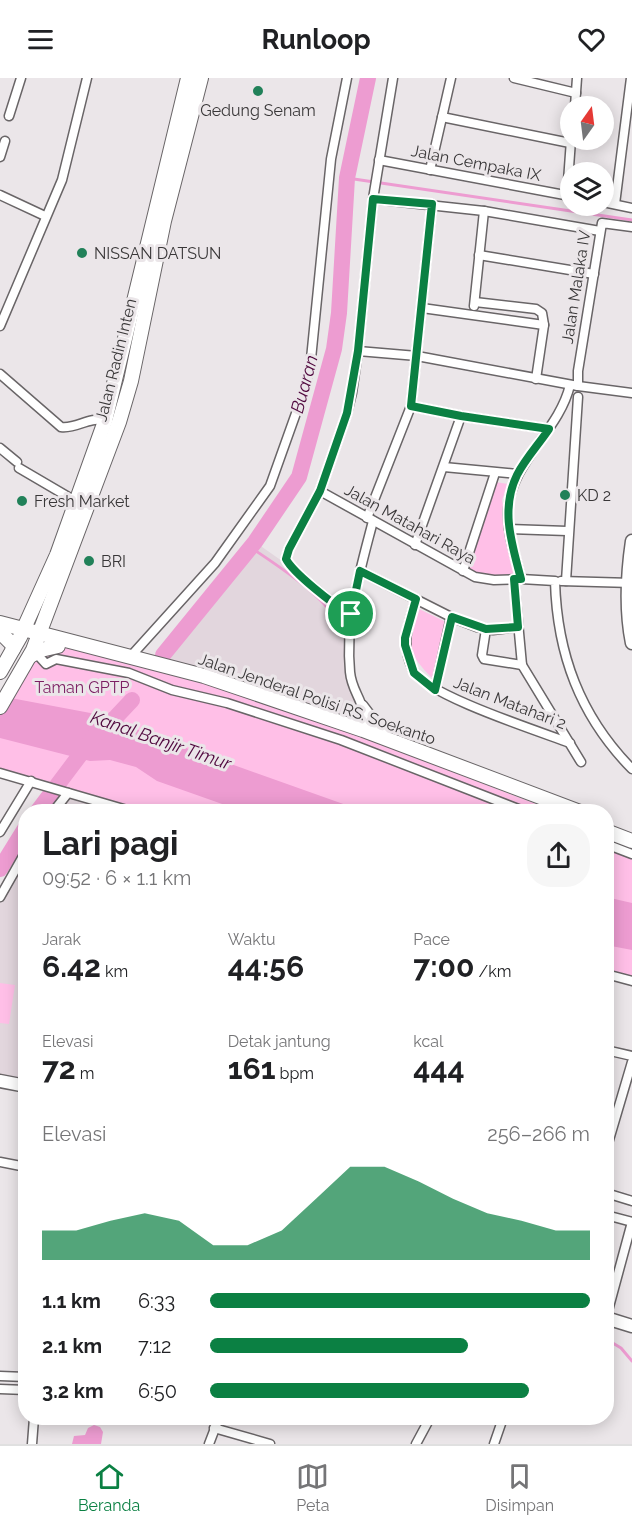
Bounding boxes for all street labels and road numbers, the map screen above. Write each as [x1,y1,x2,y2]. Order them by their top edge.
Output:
street label: Jalan Cempaka IX [410,141,543,185]
street label: Jalan Malaka IV [558,229,594,345]
street label: Jalan Radin Inten [92,297,140,423]
street label: Jalan Matahari Raya [341,480,479,568]
street label: Jalan Jenderal Polisi RS. Soekanto [196,649,438,749]
street label: Jalan Matahari 2 [451,673,569,733]

